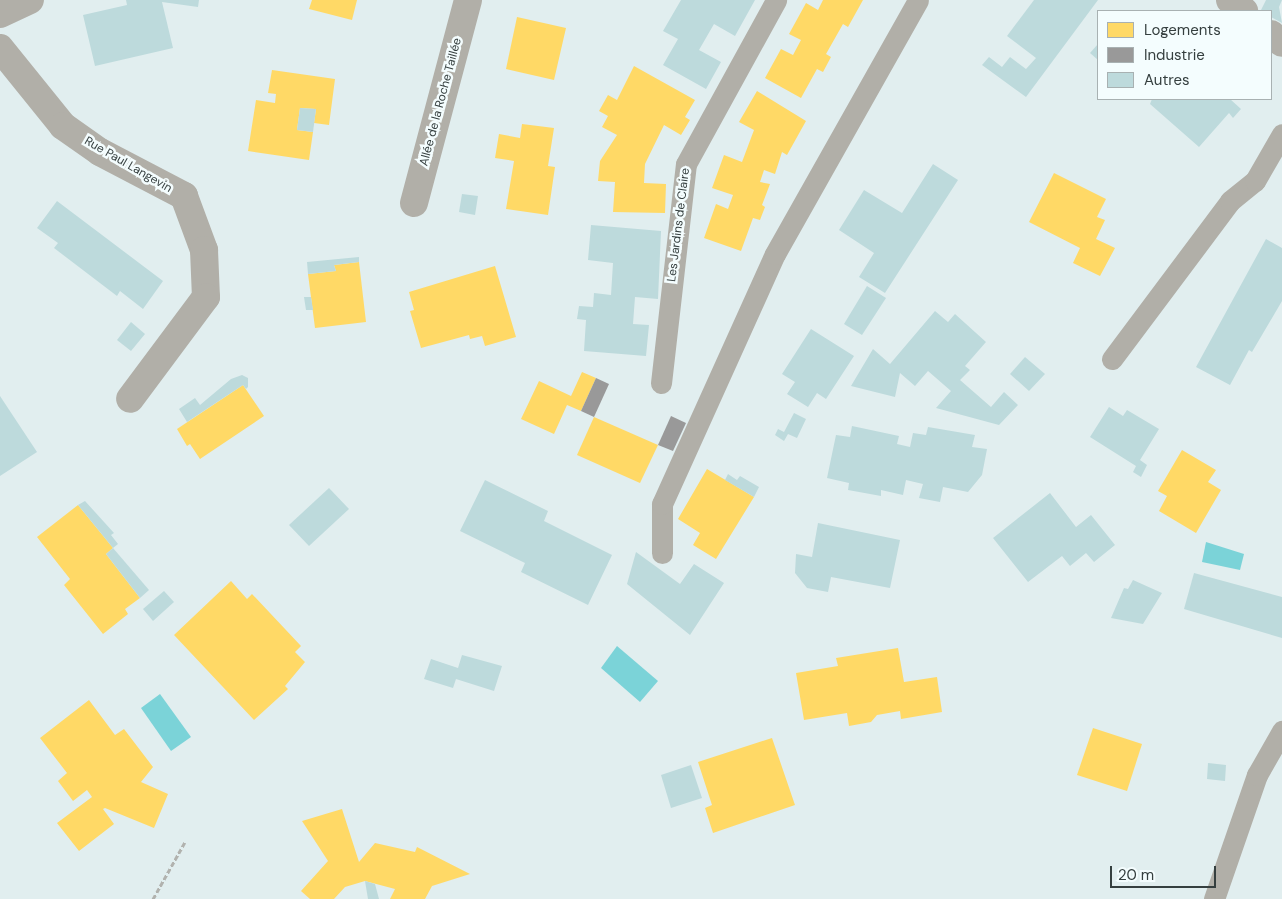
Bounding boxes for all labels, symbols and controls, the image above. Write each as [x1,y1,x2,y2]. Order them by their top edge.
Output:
legend [1097,10,1272,100]
text: Logements [1144,20,1221,40]
street label: Allée de la Roche Taillée [417,36,465,168]
text: Industrie [1144,45,1205,65]
text: Autres [1144,70,1190,90]
street label: Rue Paul Langevin [82,134,174,196]
street label: Les Jardins de Claire [665,167,693,283]
scale bar [1112,856,1218,888]
text: 20 m [1118,865,1154,885]

